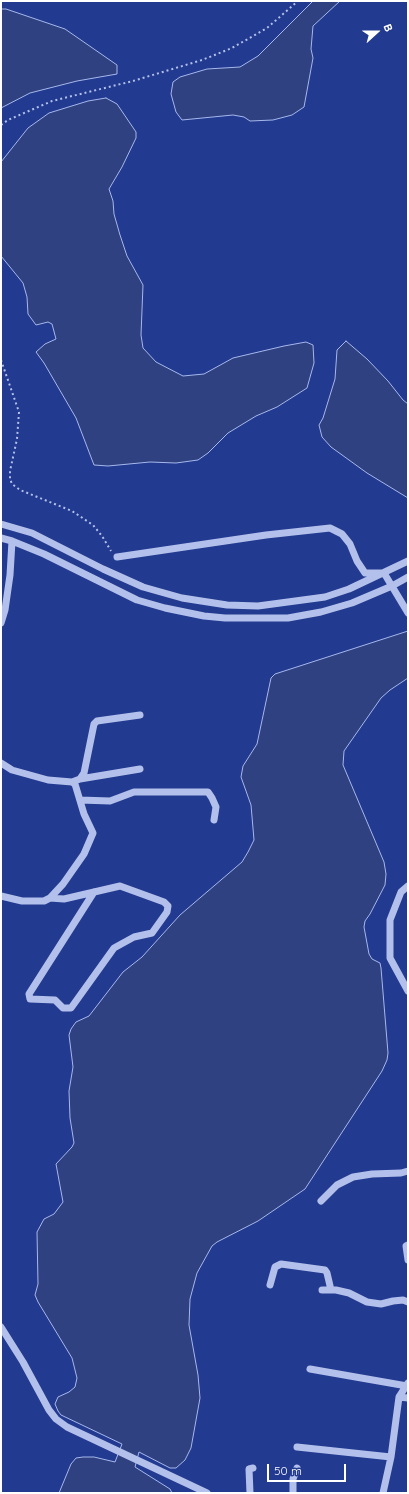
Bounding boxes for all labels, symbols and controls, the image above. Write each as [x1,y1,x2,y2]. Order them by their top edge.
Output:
north arrow [357,12,397,52]
text: B [380,22,396,34]
scale bar [269,1456,348,1482]
text: 50 m [274,1463,302,1478]

